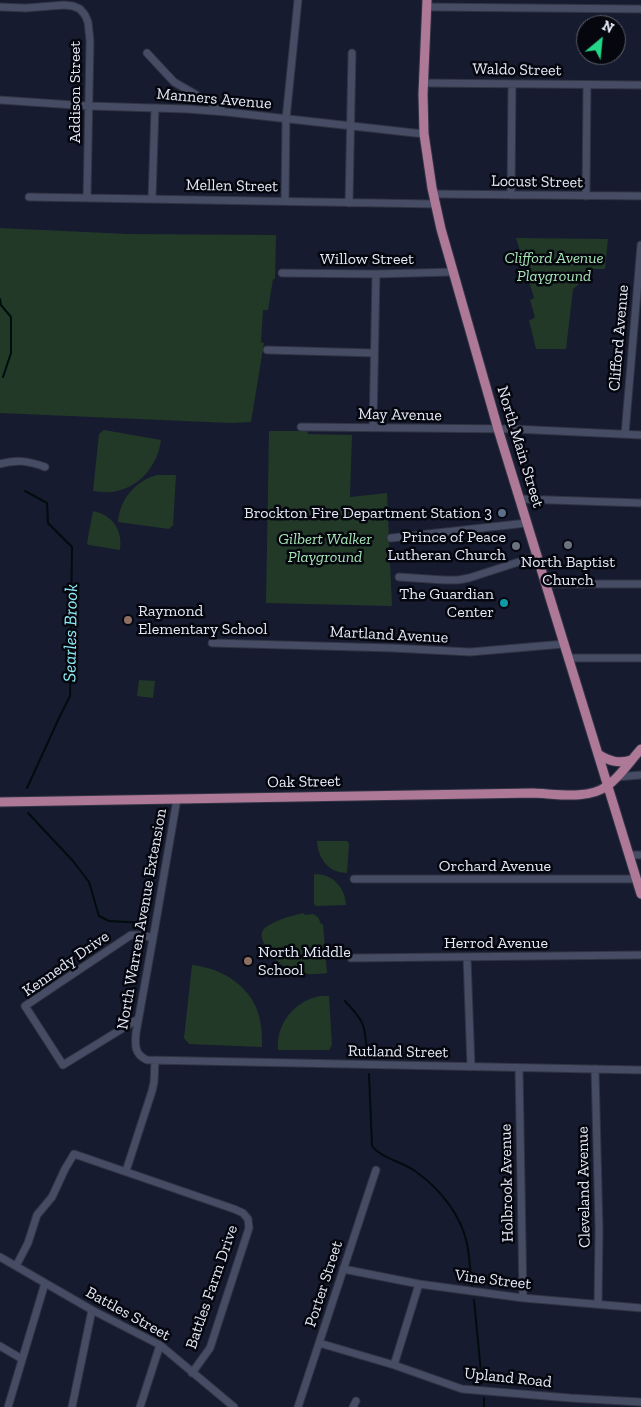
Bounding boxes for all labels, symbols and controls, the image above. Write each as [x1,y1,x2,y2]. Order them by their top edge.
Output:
north arrow [576,15,626,65]
text: N [599,17,616,37]
street label: Addison Street [65,41,85,143]
street label: Waldo Street [472,60,562,80]
street label: Manners Avenue [156,84,272,114]
street label: Locust Street [491,172,583,192]
street label: Mellen Street [186,176,278,196]
park label: Clifford Avenue Playground [504,248,604,286]
street label: Willow Street [320,249,414,269]
street label: Clifford Avenue [605,284,633,392]
street label: North Main Street [492,384,548,510]
street label: May Avenue [358,405,442,425]
place label: Brockton Fire Department Station 3 [244,503,492,523]
marker: Brockton Fire Department Station 3 [496,507,508,519]
place label: Prince of Peace Lutheran Church [387,527,506,565]
park label: Gilbert Walker Playground [278,529,372,567]
marker: North Baptist Church [562,539,574,551]
marker: Prince of Peace Lutheran Church [510,540,522,552]
place label: North Baptist Church [521,552,615,590]
water label: Searles Brook [59,584,83,682]
place label: The Guardian Center [399,584,494,622]
marker: The Guardian Center [498,597,510,609]
place label: Raymond Elementary School [138,601,267,639]
marker: Raymond Elementary School [122,614,134,626]
street label: Martland Avenue [329,622,449,648]
street label: Oak Street [267,772,341,792]
street label: North Warren Avenue Extension [113,807,171,1031]
street label: Orchard Avenue [439,856,551,876]
street label: Kennedy Drive [19,927,113,1001]
street label: Herrod Avenue [444,933,548,953]
place label: North Middle School [258,942,351,980]
marker: North Middle School [242,955,254,967]
street label: Rutland Street [348,1042,448,1062]
street label: Holbrook Avenue [496,1124,518,1242]
street label: Cleveland Avenue [573,1126,595,1248]
street label: Battles Farm Drive [182,1222,242,1352]
street label: Porter Street [301,1238,347,1330]
street label: Vine Street [454,1266,532,1294]
street label: Battles Street [82,1283,174,1345]
street label: Upland Road [463,1364,553,1392]

